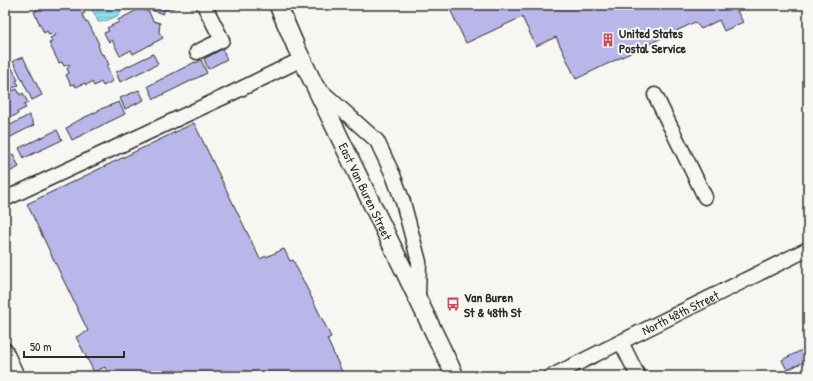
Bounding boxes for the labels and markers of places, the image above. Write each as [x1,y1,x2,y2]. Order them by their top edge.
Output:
place label: United States Postal Service [619,24,687,57]
building icon: United States Postal Service [600,32,616,48]
place label: Van Buren St & 48th St [464,288,522,321]
bus stop icon: Van Buren St & 48th St [445,296,461,312]

